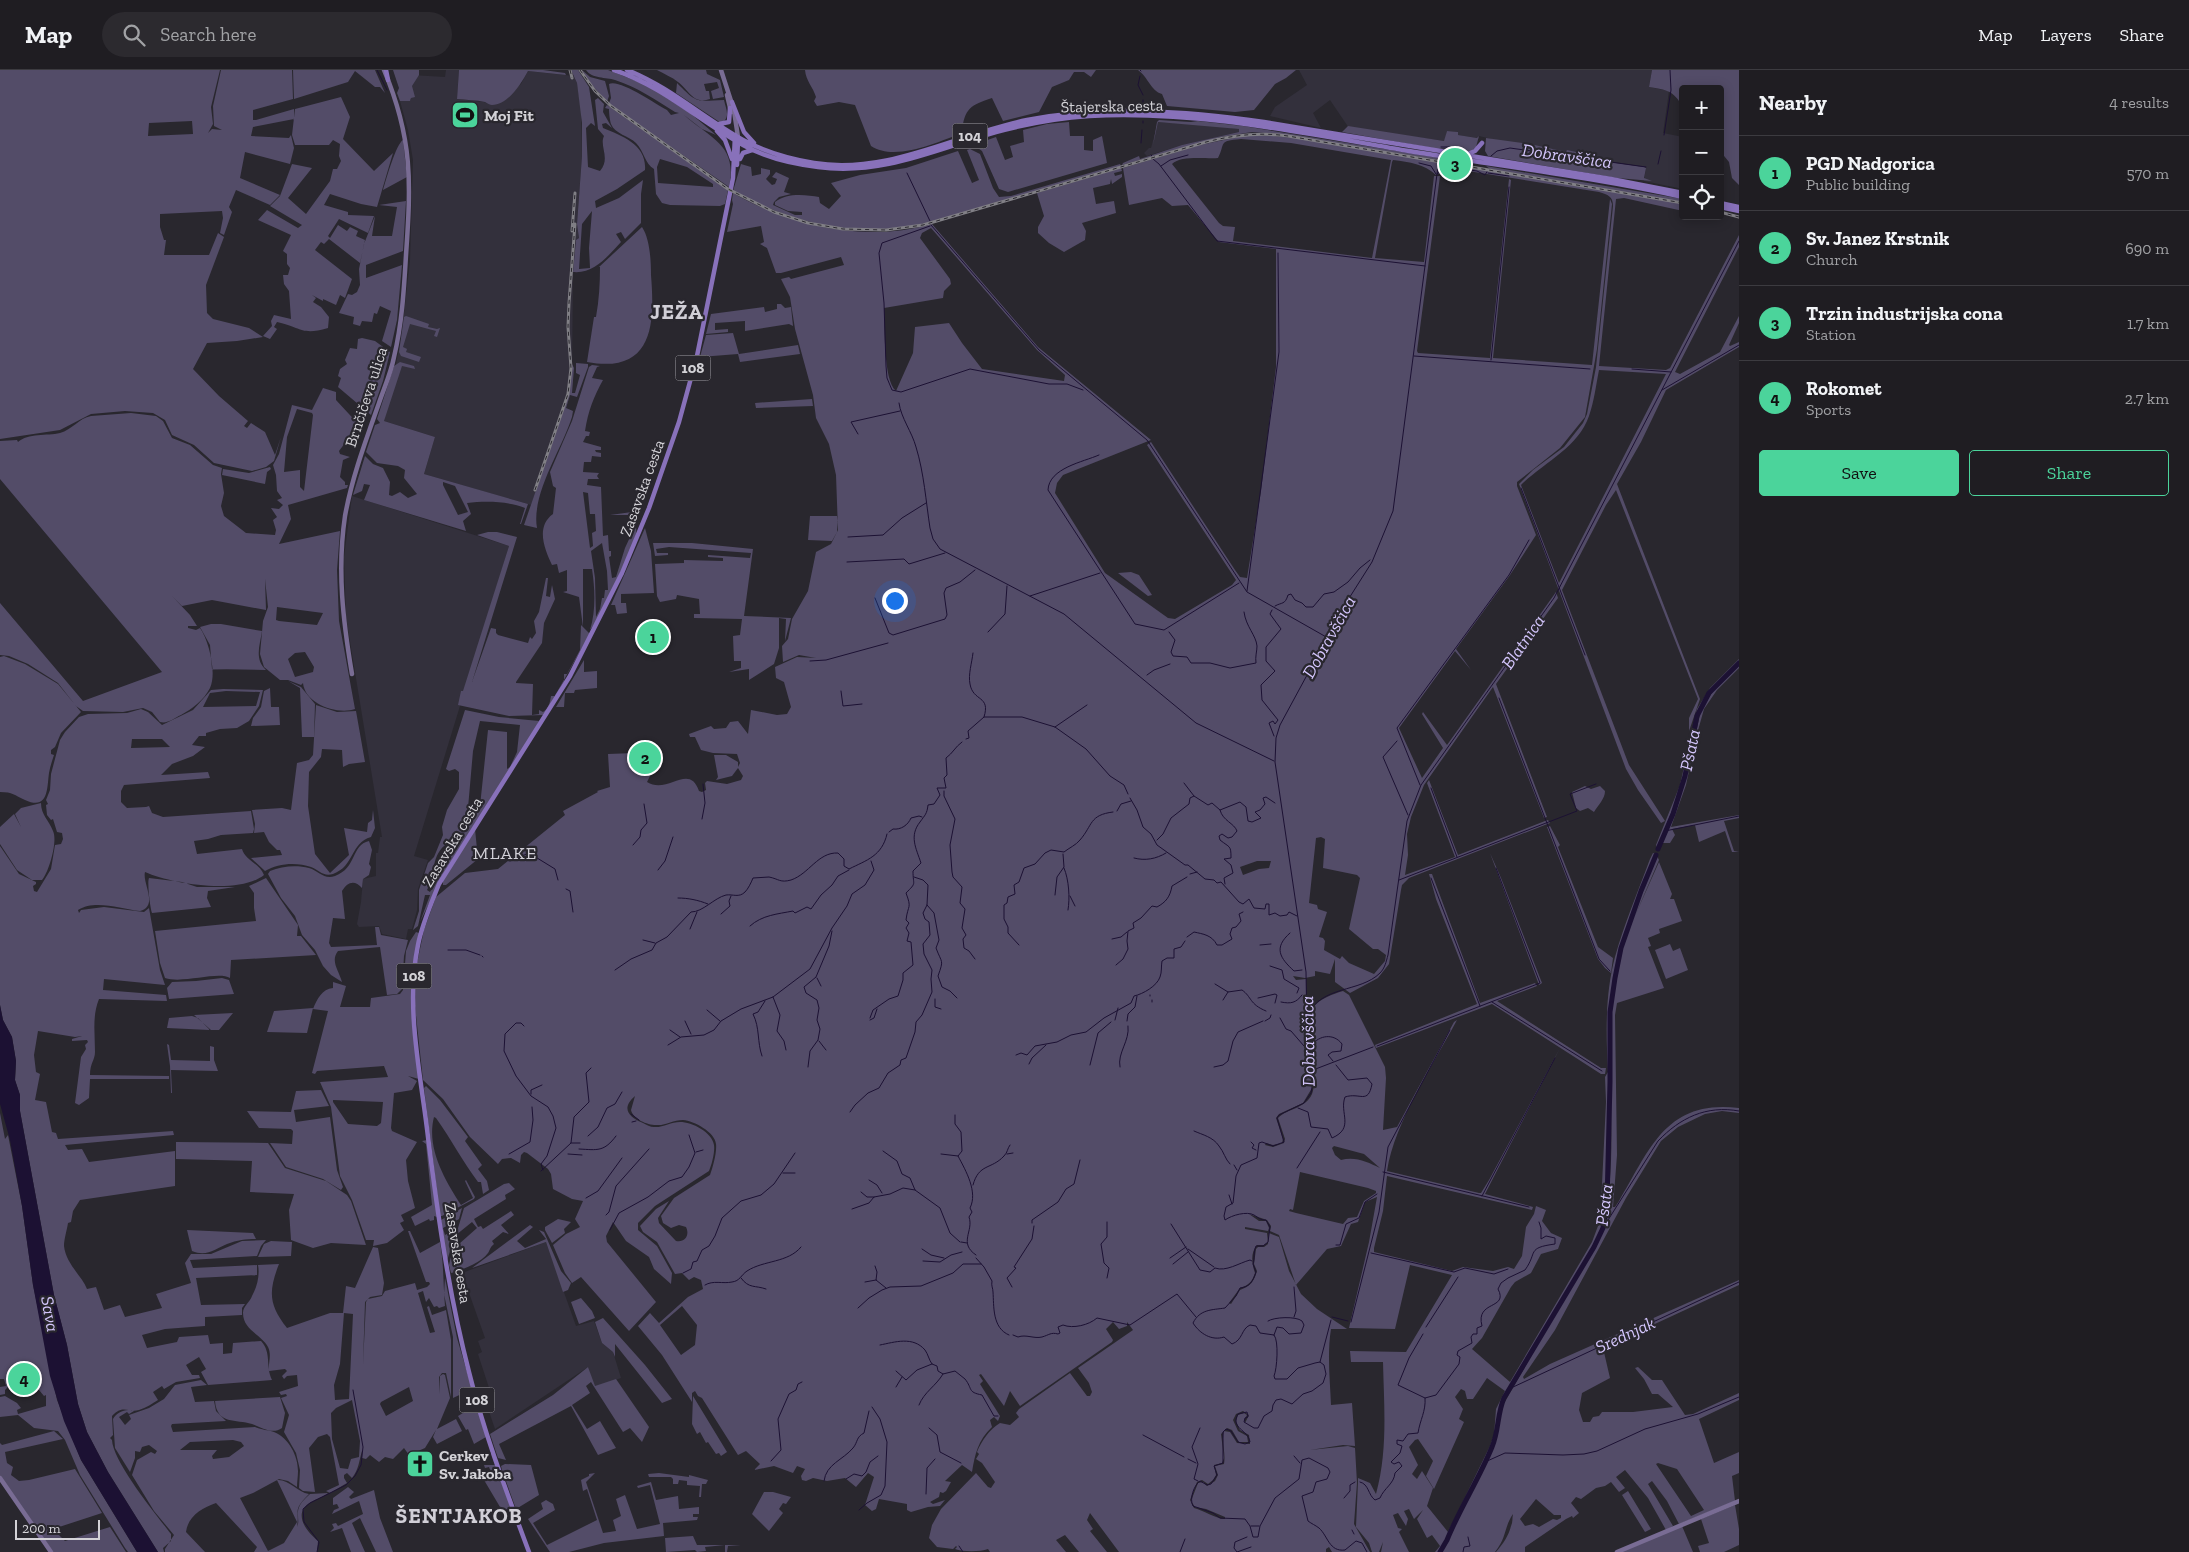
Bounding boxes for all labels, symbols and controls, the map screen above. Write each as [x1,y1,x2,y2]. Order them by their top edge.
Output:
search box [102,12,452,57]
text: Map [25,20,72,49]
icon: search [120,21,148,49]
text: Search here [160,23,257,46]
text: Map [1978,24,2013,46]
text: Layers [2041,24,2092,46]
text: Share [2120,24,2164,46]
map controls [1679,85,1724,220]
button: + [1679,85,1724,130]
text: Nearby [1759,90,1827,115]
text: 4 results [2109,93,2169,112]
street label: Štajerska cesta [1060,96,1164,116]
sports icon: Moj Fit [450,100,480,130]
place label: Moj Fit [484,106,535,125]
road number: 104 [952,124,988,148]
button: − [1679,130,1724,175]
water label: Dobravščica [1521,139,1613,173]
pin: 3 [1439,145,1471,183]
text: PGD Nadgorica [1806,152,1935,175]
text: 1 [1772,164,1778,183]
text: 570 m [2127,164,2169,183]
button: locate [1679,175,1724,220]
text: Public building [1806,175,1910,194]
text: Sv. Janez Krstnik [1806,227,1949,250]
text: 2 [1771,239,1779,258]
text: 690 m [2125,239,2169,258]
text: Church [1806,250,1857,269]
district label: JEŽA [650,299,704,324]
text: Trzin industrijska cona [1806,302,2003,325]
text: 3 [1771,314,1779,333]
text: 1.7 km [2127,314,2169,333]
text: Station [1806,325,1856,344]
street label: Brnčičeva ulica [341,344,391,450]
road number: 108 [676,356,710,380]
text: Rokomet [1806,377,1882,400]
text: 4 [1770,389,1780,408]
text: 2.7 km [2125,389,2169,408]
text: Sports [1806,400,1851,419]
street label: Zasavska cesta [616,437,668,539]
button: Save [1759,450,1959,496]
button: Share [1969,450,2169,496]
your location [882,588,908,614]
water label: Dobravščica [1297,592,1361,682]
water label: Blatnica [1496,611,1550,673]
pin: 1 [637,618,669,656]
water label: Pšata [1675,727,1705,773]
pin: 2 [629,739,661,777]
street label: Zasavska cesta [418,793,486,890]
district label: MLAKE [473,842,537,864]
road number: 108 [396,964,432,988]
water label: Dobravščica [1296,995,1320,1087]
water label: Pšata [1591,1183,1617,1227]
street label: Zasavska cesta [441,1201,475,1305]
water label: Sava [36,1294,64,1334]
water label: Srednjak [1592,1312,1658,1358]
pin: 4 [8,1360,40,1398]
road number: 108 [460,1388,494,1412]
place label: Cerkev Sv. Jakoba [439,1446,511,1483]
church icon: Cerkev Sv. Jakoba [405,1449,435,1479]
district label: ŠENTJAKOB [396,1503,522,1528]
scale bar [15,1517,100,1540]
text: 200 m [22,1520,61,1537]

